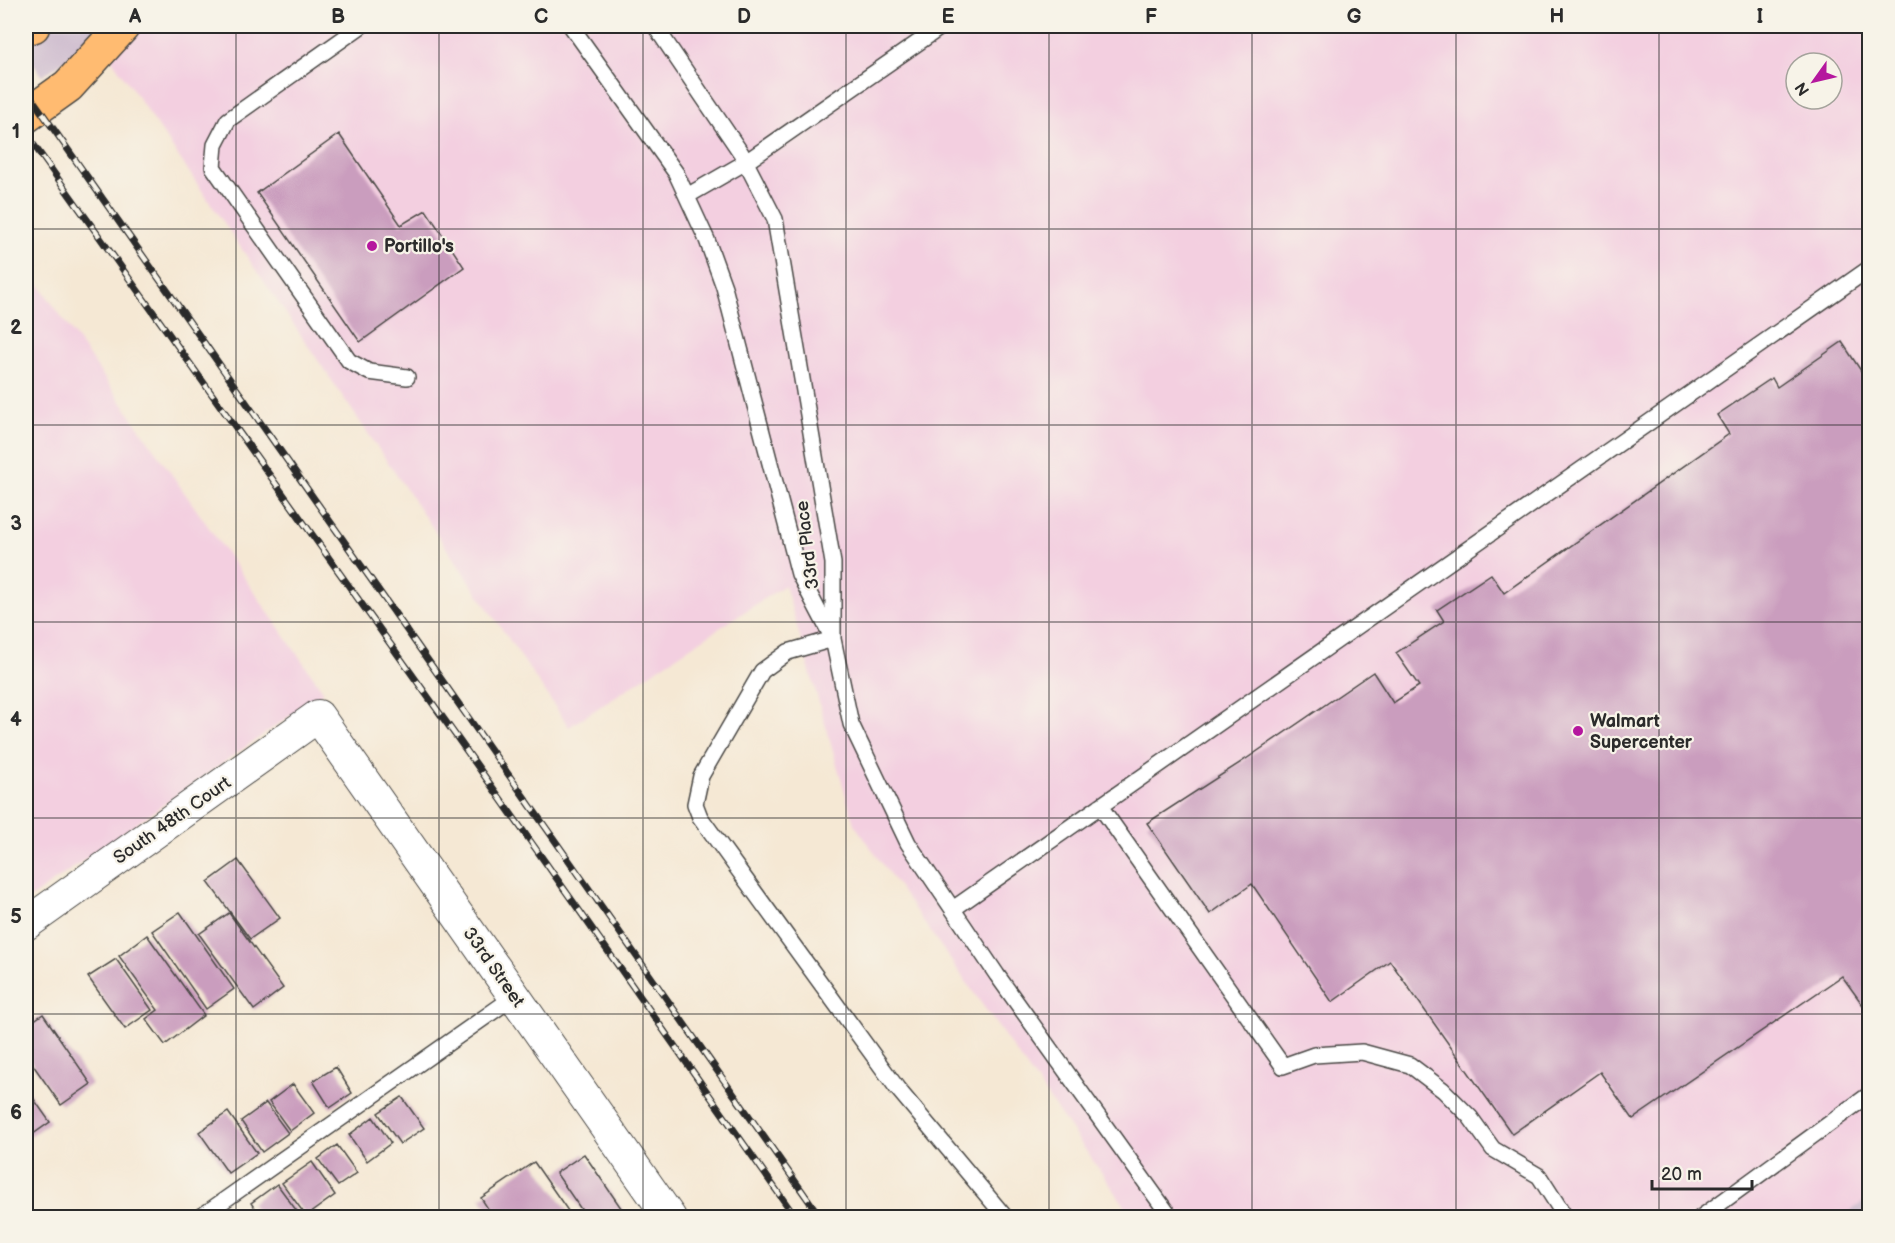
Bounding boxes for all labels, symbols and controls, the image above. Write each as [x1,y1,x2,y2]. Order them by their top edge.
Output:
text: A [128,5,142,29]
text: B [331,5,345,29]
text: C [534,5,548,29]
text: D [737,5,751,29]
text: E [942,5,955,29]
text: F [1145,5,1157,29]
text: G [1347,5,1362,29]
text: H [1550,5,1564,29]
text: I [1757,5,1763,29]
north arrow [1784,51,1844,111]
text: N [1792,78,1814,99]
text: 1 [12,120,20,144]
place label: Portillo's [384,236,454,257]
marker: Portillo's [365,239,379,253]
text: 2 [10,316,22,340]
street label: 33rd Place [792,499,823,590]
text: 3 [10,512,22,536]
text: 4 [10,708,22,732]
place label: Walmart Supercenter [1590,711,1693,753]
marker: Walmart Supercenter [1571,724,1585,738]
street label: South 48th Court [110,772,235,869]
text: 5 [10,905,22,929]
street label: 33rd Street [458,923,529,1012]
text: 6 [10,1101,22,1125]
scale bar [1652,1153,1752,1191]
text: 20 m [1661,1164,1702,1185]

